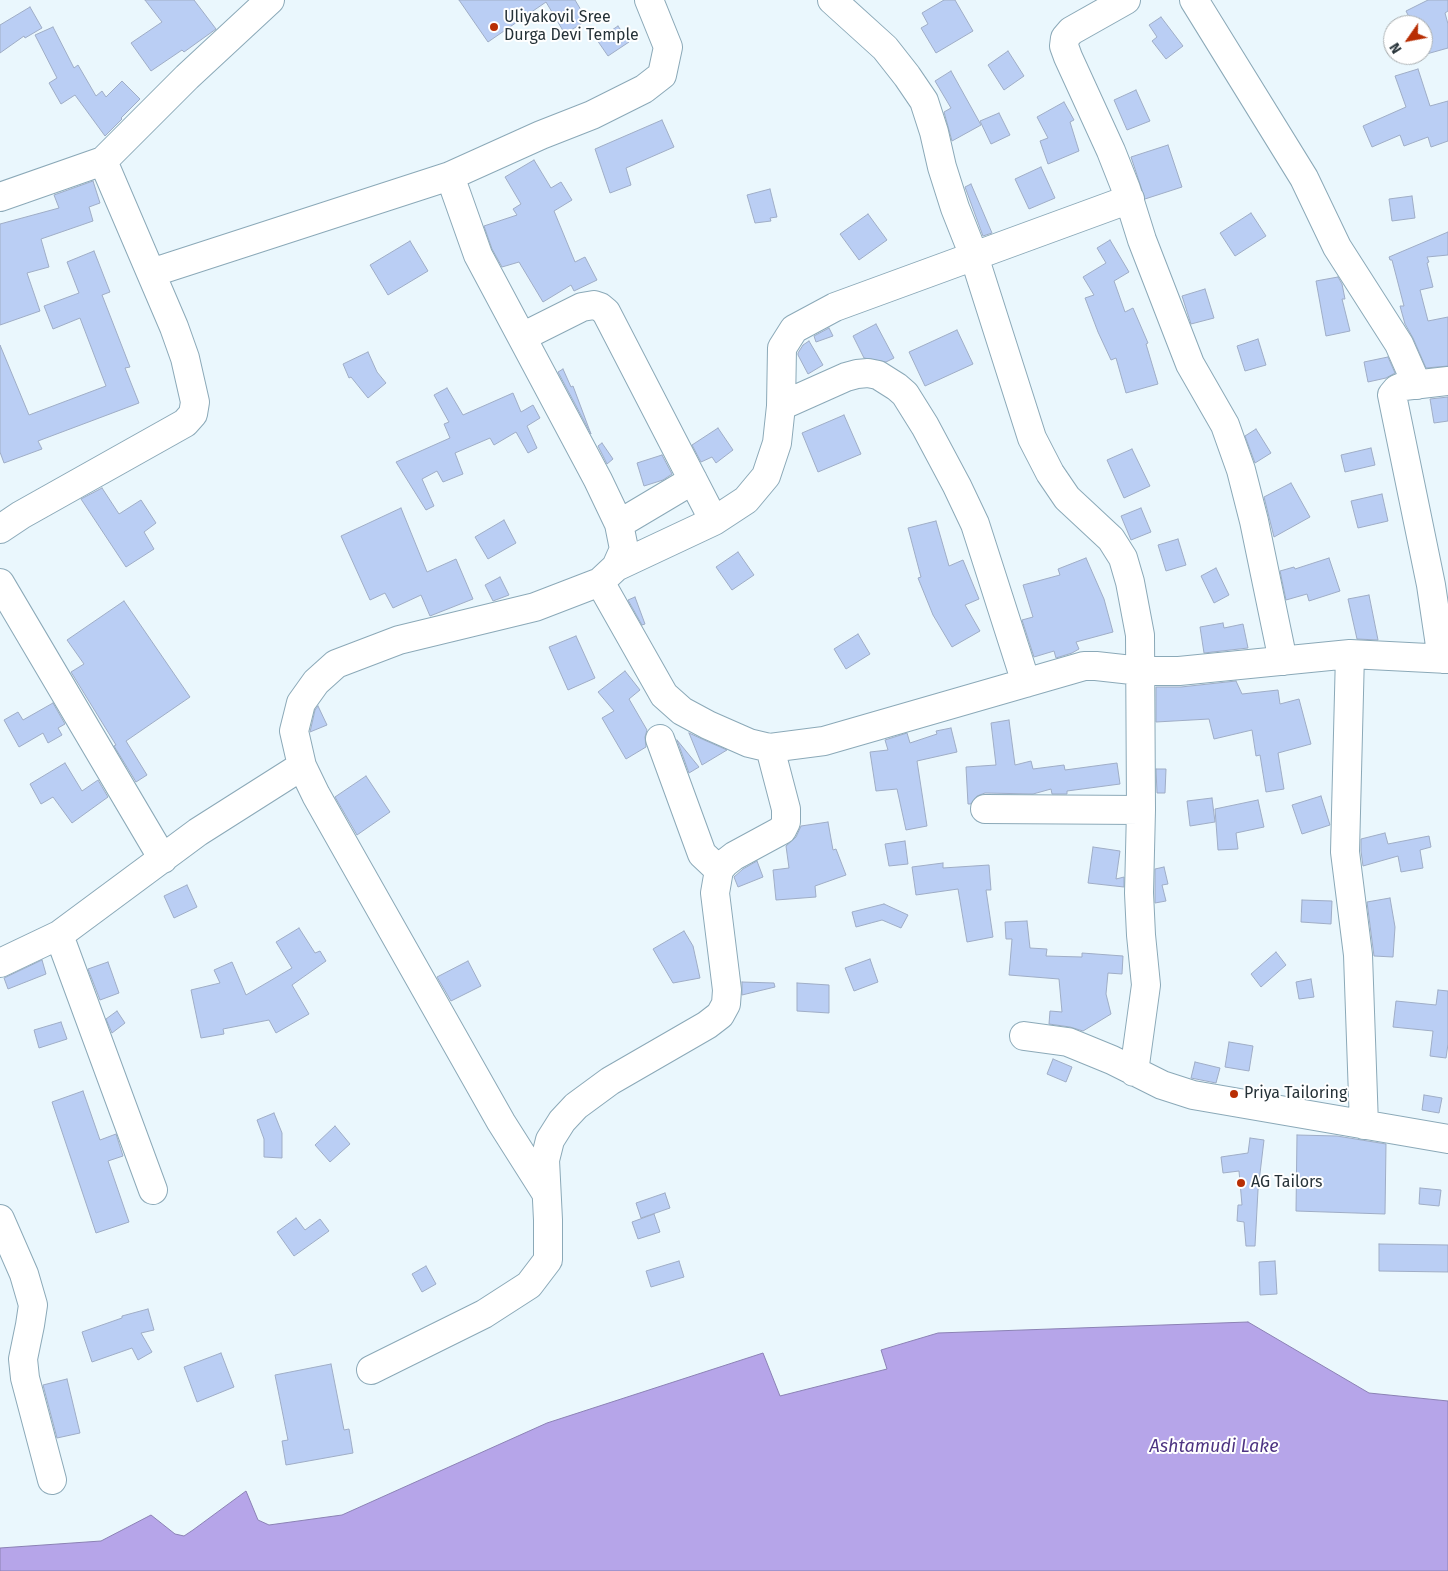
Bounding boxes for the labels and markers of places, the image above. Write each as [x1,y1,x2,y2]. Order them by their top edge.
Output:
place label: Uliyakovil Sree Durga Devi Temple [504,8,639,46]
marker: Uliyakovil Sree Durga Devi Temple [488,21,500,33]
place label: Priya Tailoring [1244,1084,1347,1104]
marker: Priya Tailoring [1228,1088,1240,1100]
place label: AG Tailors [1251,1173,1322,1193]
marker: AG Tailors [1235,1177,1247,1189]

